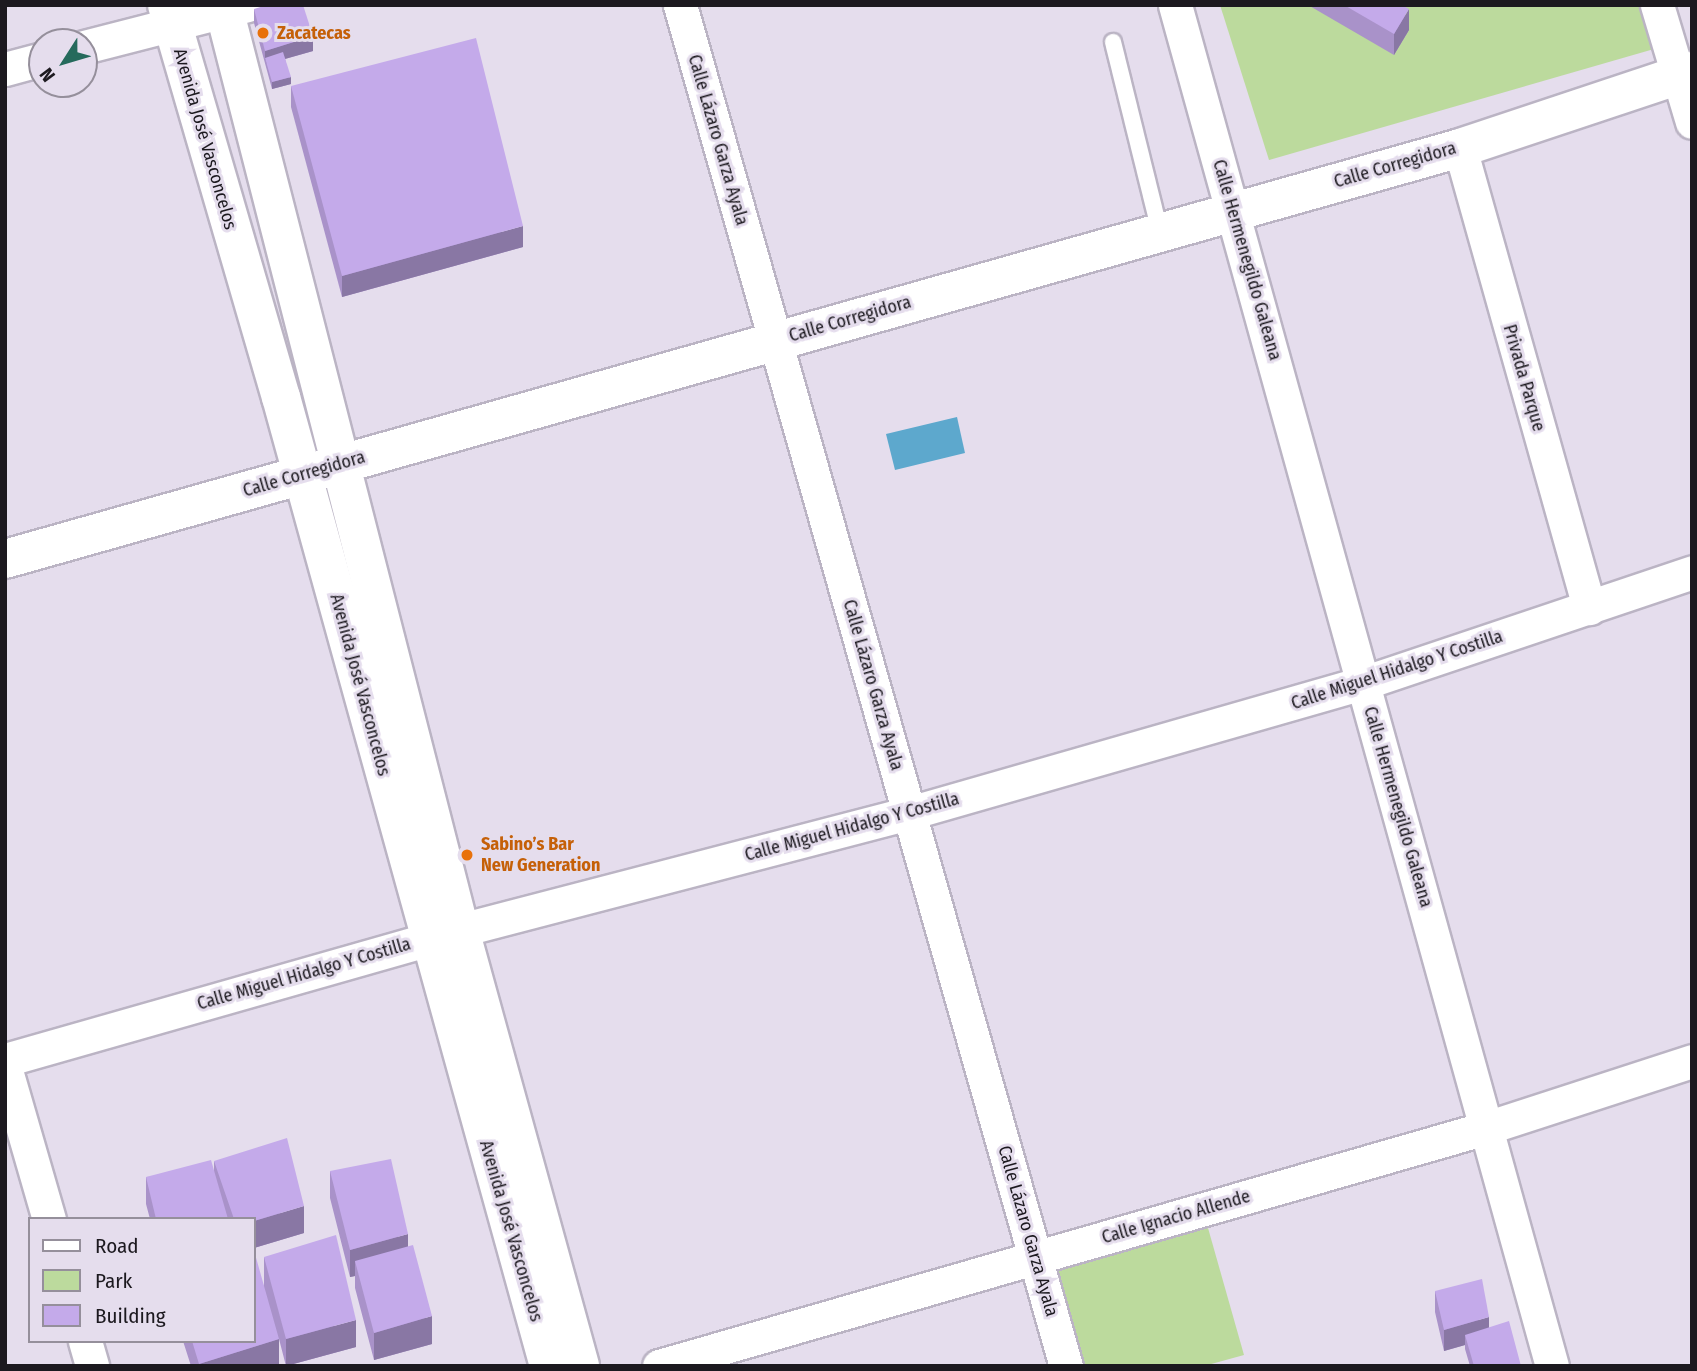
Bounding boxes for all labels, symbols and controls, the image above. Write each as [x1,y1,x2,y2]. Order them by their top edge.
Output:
place label: Zacatecas [277,22,351,44]
marker: Zacatecas [255,25,271,41]
north arrow [28,28,98,98]
street label: Avenida José Vasconcelos [169,46,241,232]
street label: Calle Lázaro Garza Ayala [683,52,753,228]
text: N [35,63,60,86]
street label: Calle Corregidora [1331,137,1459,193]
street label: Calle Hermenegildo Galeana [1208,157,1286,363]
street label: Calle Corregidora [786,291,914,347]
street label: Privada Parque [1498,322,1550,434]
street label: Calle Corregidora [240,446,368,502]
street label: Avenida José Vasconcelos [325,592,395,778]
street label: Calle Lázaro Garza Ayala [838,597,908,773]
street label: Calle Miguel Hidalgo Y Costilla [1288,626,1506,714]
street label: Calle Hermenegildo Galeana [1359,704,1437,910]
street label: Calle Miguel Hidalgo Y Costilla [742,788,962,866]
place label: Sabino’s Bar New Generation [481,834,600,876]
marker: Sabino’s Bar New Generation [459,847,475,863]
street label: Calle Miguel Hidalgo Y Costilla [195,933,413,1015]
street label: Avenida José Vasconcelos [475,1138,547,1324]
street label: Calle Lázaro Garza Ayala [993,1143,1063,1319]
street label: Calle Ignacio Allende [1099,1185,1253,1249]
legend [28,1217,256,1343]
text: Road [95,1233,139,1259]
text: Park [95,1268,132,1294]
text: Building [95,1303,166,1329]

